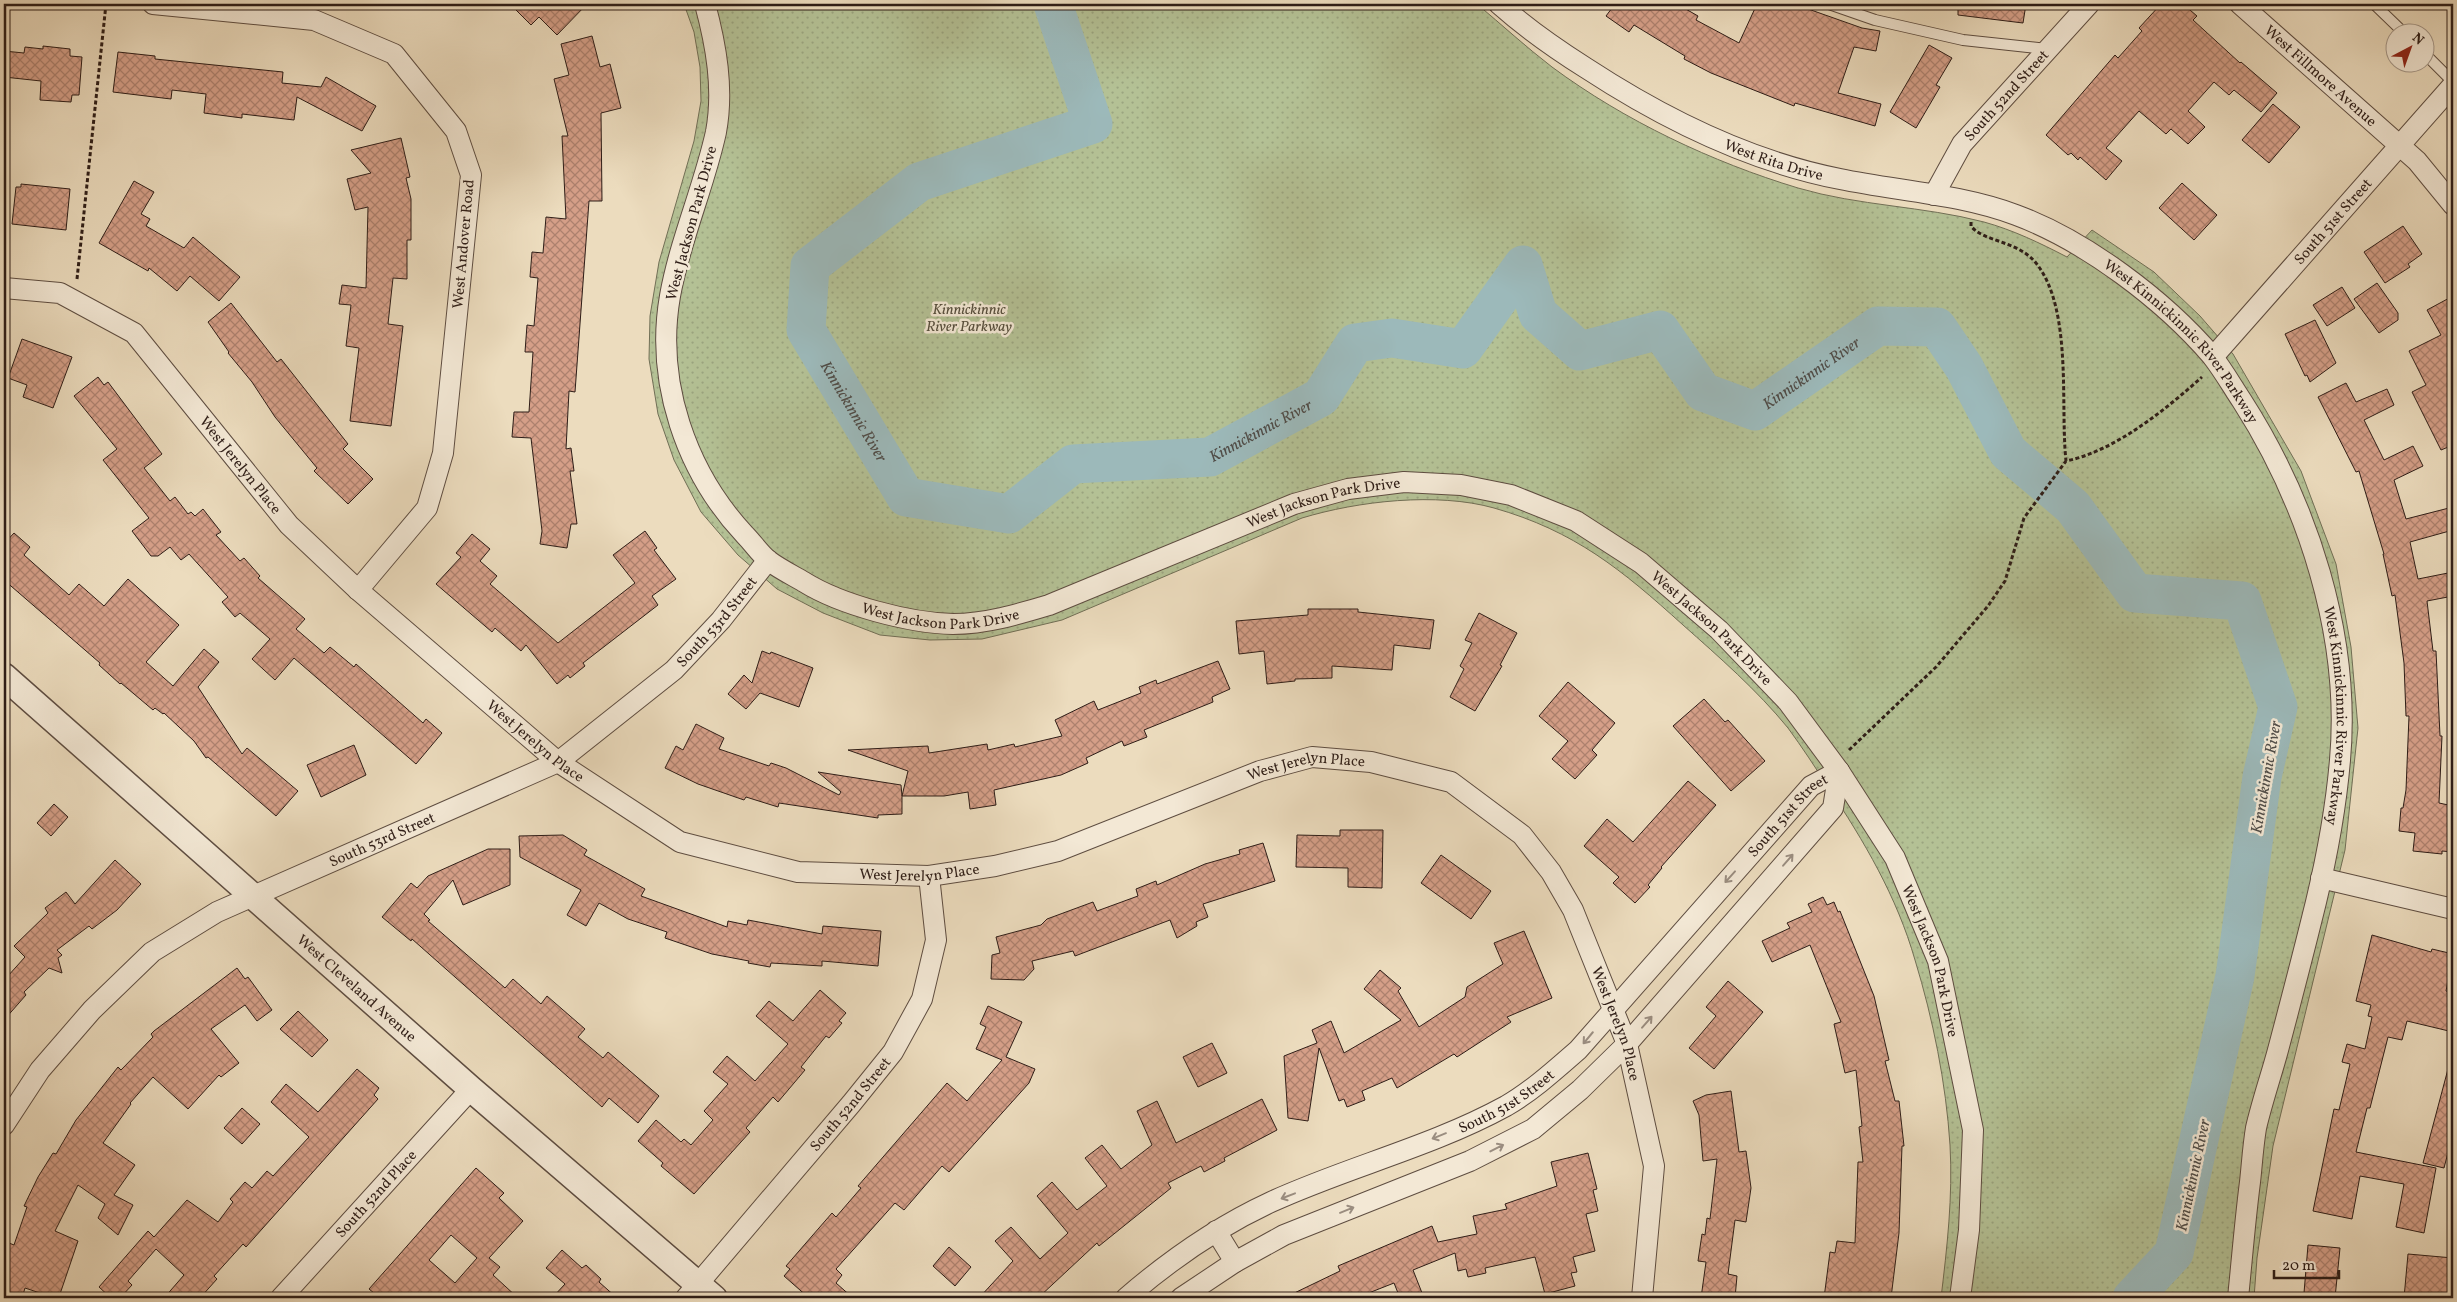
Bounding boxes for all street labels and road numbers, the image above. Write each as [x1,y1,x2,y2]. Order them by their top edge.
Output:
street label: West Fillmore Avenue [2259,21,2381,132]
street label: South 52nd Street [1960,46,2054,147]
street label: West Rita Drive [1721,135,1825,187]
street label: West Jackson Park Drive [662,144,723,303]
street label: South 51st Street [2290,174,2378,270]
street label: West Andover Road [448,179,481,310]
street label: West Kinnickinnic River Parkway [2099,255,2263,428]
street label: West Jerelyn Place [193,413,285,519]
street label: West Jackson Park Drive [1244,474,1402,534]
street label: West Jackson Park Drive [1646,567,1776,691]
street label: South 53rd Street [673,573,763,673]
street label: West Jackson Park Drive [859,599,1022,636]
street label: West Kinnickinnic River Parkway [2317,605,2351,827]
street label: West Jerelyn Place [481,696,588,788]
street label: West Jerelyn Place [1244,748,1366,787]
street label: South 51st Street [1744,770,1832,863]
street label: South 53rd Street [326,808,439,873]
street label: West Jerelyn Place [859,859,981,888]
street label: West Jackson Park Drive [1895,882,1962,1039]
street label: West Cleveland Avenue [291,930,420,1048]
street label: West Jerelyn Place [1585,964,1644,1083]
street label: South 52nd Street [806,1053,897,1157]
street label: South 51st Street [1456,1066,1560,1140]
street label: South 52nd Place [331,1146,422,1243]

